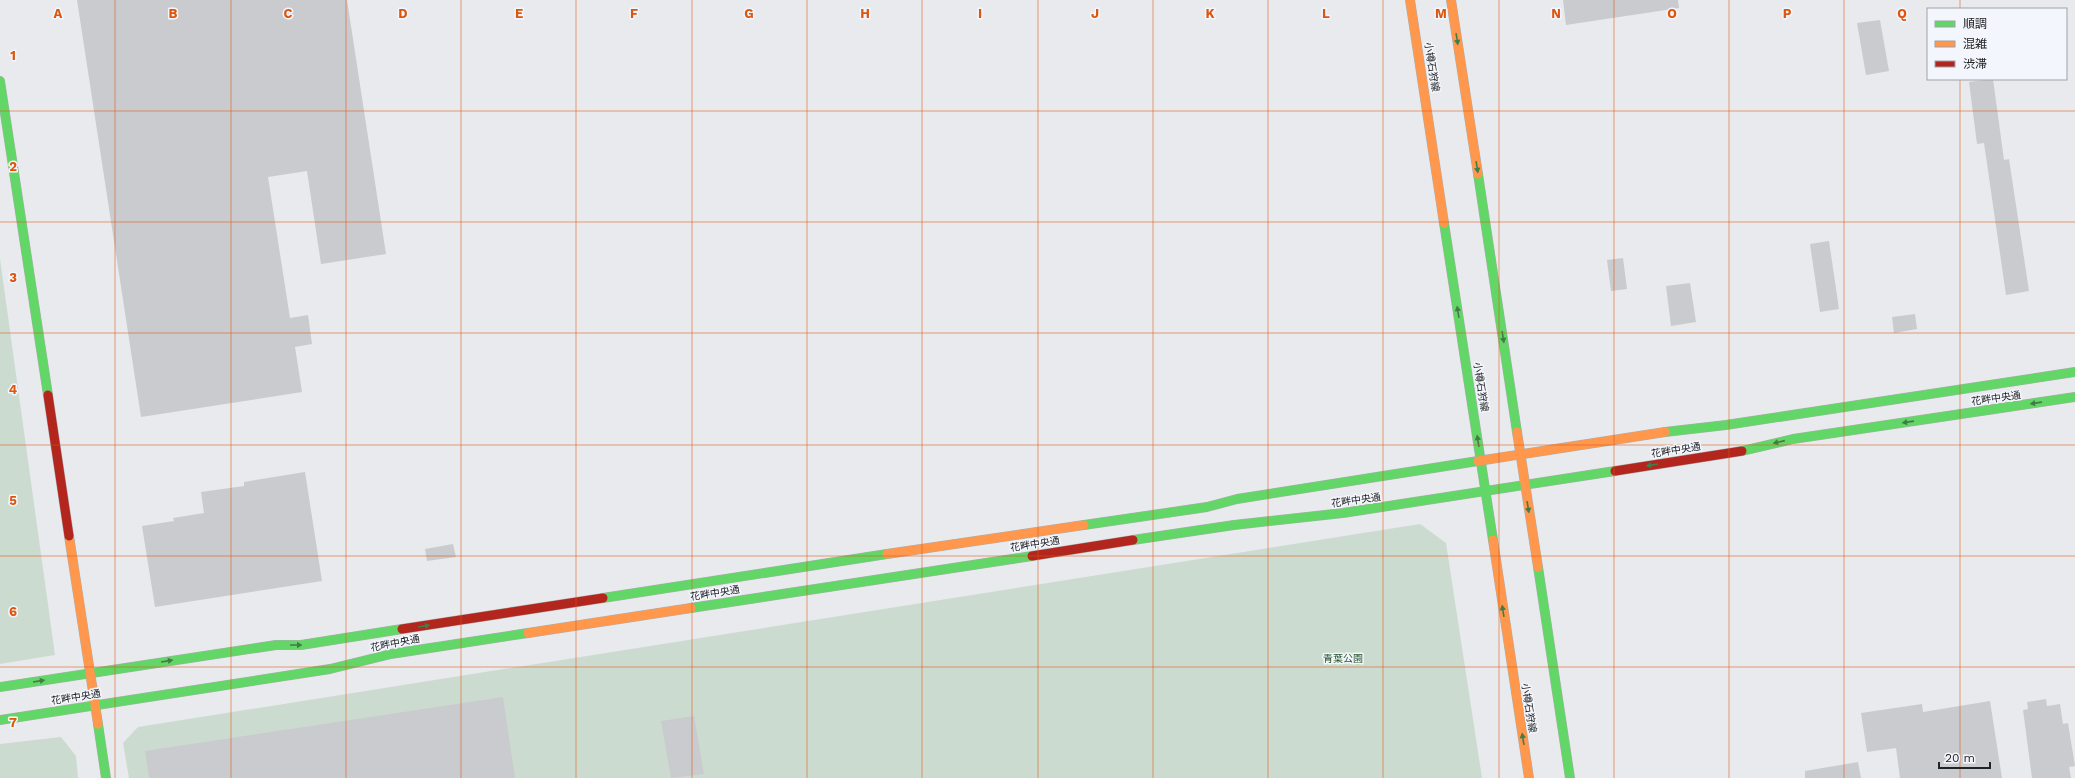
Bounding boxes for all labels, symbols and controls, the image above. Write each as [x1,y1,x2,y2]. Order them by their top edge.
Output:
text: A [54,6,63,21]
text: B [169,6,178,21]
text: C [284,6,293,21]
text: D [398,6,408,21]
text: E [515,6,523,21]
text: F [630,6,638,21]
text: G [744,6,754,21]
text: H [860,6,870,21]
text: I [978,6,982,21]
text: J [1091,6,1099,21]
text: K [1205,6,1215,21]
text: L [1322,6,1330,21]
text: M [1435,6,1447,21]
text: N [1551,6,1561,21]
text: O [1667,6,1677,21]
text: P [1783,6,1792,21]
text: Q [1897,6,1907,21]
legend [1927,8,2067,80]
text: 順調 [1963,17,1987,31]
one-way arrow [1454,32,1460,45]
text: 混雑 [1963,37,1987,51]
street label: 小樽石狩線 [1423,41,1441,93]
text: 1 [10,48,16,63]
text: 渋滞 [1963,57,1987,71]
text: 2 [9,159,17,174]
one-way arrow [1474,161,1480,173]
text: 3 [9,270,17,285]
one-way arrow [1455,306,1461,318]
one-way arrow [1500,331,1506,343]
street label: 小樽石狩線 [1472,361,1490,413]
text: 4 [9,382,18,397]
street label: 花畔中央通 [1970,389,2022,407]
one-way arrow [2030,400,2042,406]
one-way arrow [1902,419,1914,425]
one-way arrow [1475,435,1481,447]
one-way arrow [1773,439,1786,445]
street label: 花畔中央通 [1650,441,1702,459]
one-way arrow [1645,462,1658,468]
street label: 花畔中央通 [1330,491,1382,509]
text: 5 [9,493,17,508]
one-way arrow [1525,501,1531,513]
street label: 花畔中央通 [1009,535,1061,553]
street label: 花畔中央通 [689,584,741,602]
text: 6 [9,604,17,619]
one-way arrow [1500,605,1506,617]
one-way arrow [418,623,430,629]
street label: 花畔中央通 [369,633,421,653]
one-way arrow [290,642,303,648]
park label: 青葉公園 [1323,653,1363,664]
one-way arrow [161,658,173,664]
one-way arrow [32,678,45,684]
street label: 小樽石狩線 [1520,682,1538,734]
street label: 花畔中央通 [50,688,102,706]
text: 7 [9,715,17,730]
one-way arrow [1520,733,1526,746]
scale bar [1939,744,1990,770]
text: 20 m [1945,751,1975,765]

